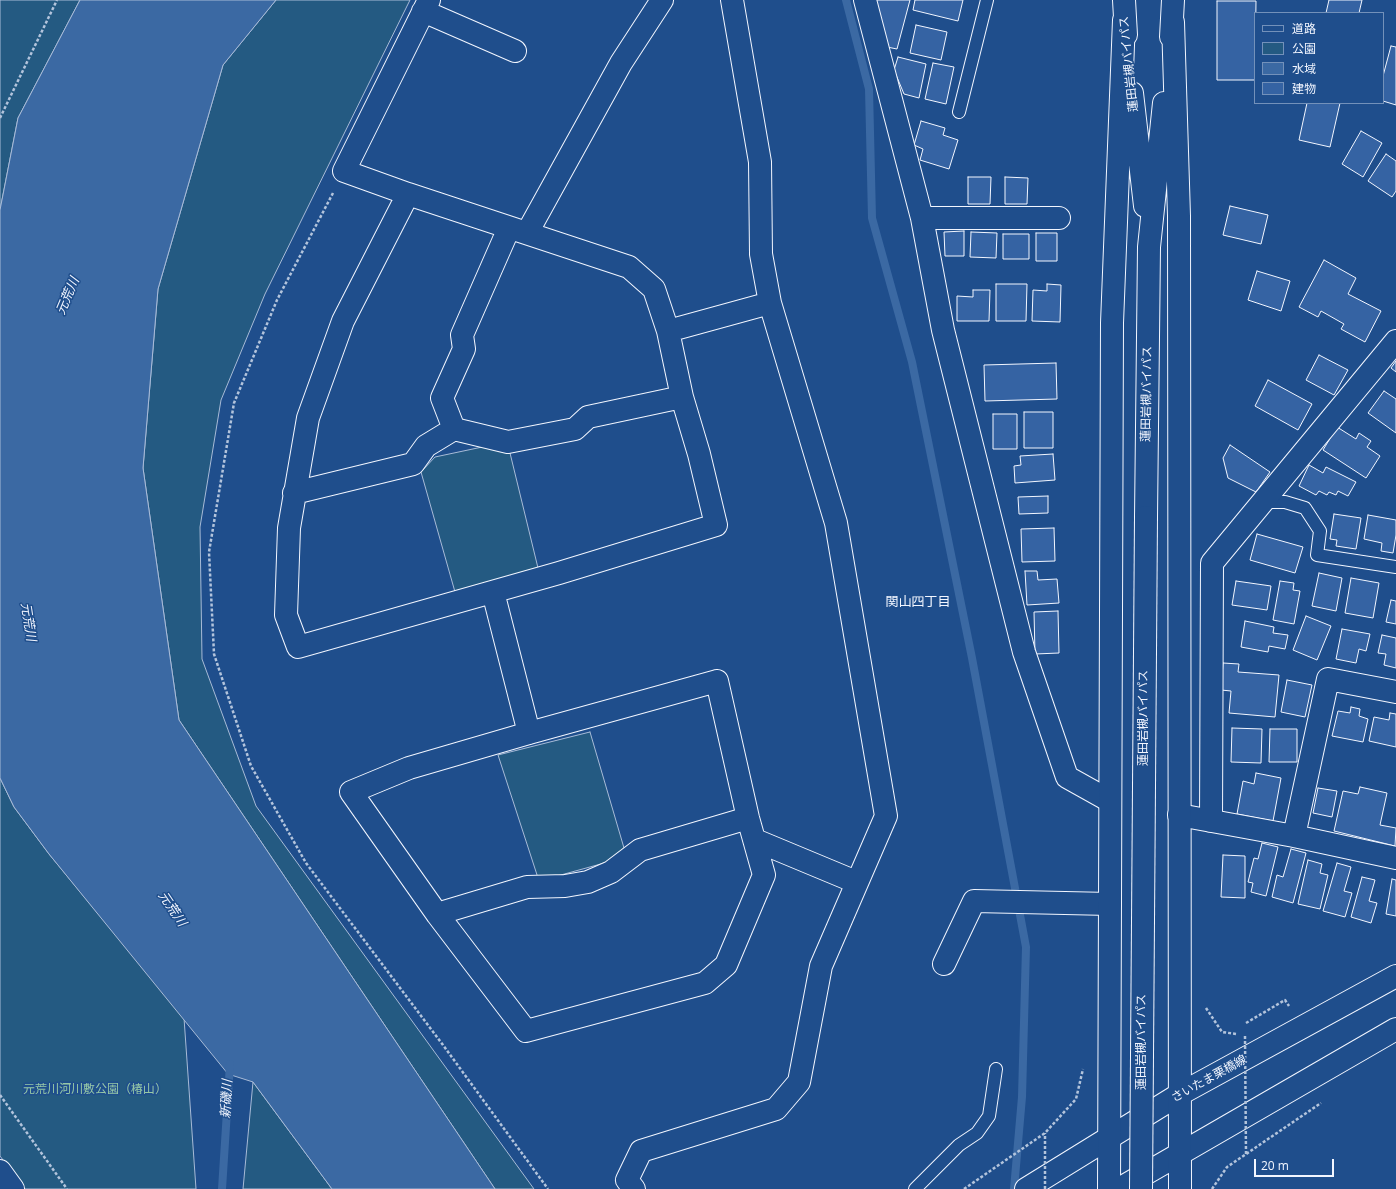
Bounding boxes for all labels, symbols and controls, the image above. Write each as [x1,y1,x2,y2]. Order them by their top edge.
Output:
legend [1254,12,1384,104]
street label: 蓮田岩槻バイパス [1117,16,1141,112]
text: 道路 [1292,20,1316,37]
text: 公園 [1292,40,1316,57]
text: 水域 [1292,60,1316,77]
text: 建物 [1292,80,1316,97]
water label: 元荒川 [53,275,83,317]
street label: 蓮田岩槻バイパス [1139,346,1155,442]
district label: 関山四丁目 [886,594,950,610]
water label: 元荒川 [17,602,39,642]
street label: 蓮田岩槻バイパス [1137,670,1151,766]
water label: 元荒川 [155,888,189,930]
street label: 蓮田岩槻バイパス [1135,994,1149,1090]
street label: さいたま栗橋線 [1169,1052,1249,1106]
water label: 新磯川 [218,1079,236,1119]
park label: 元荒川河川敷公園（椿山） [23,1083,167,1097]
scale bar [1256,1151,1336,1177]
text: 20 m [1261,1157,1289,1174]

